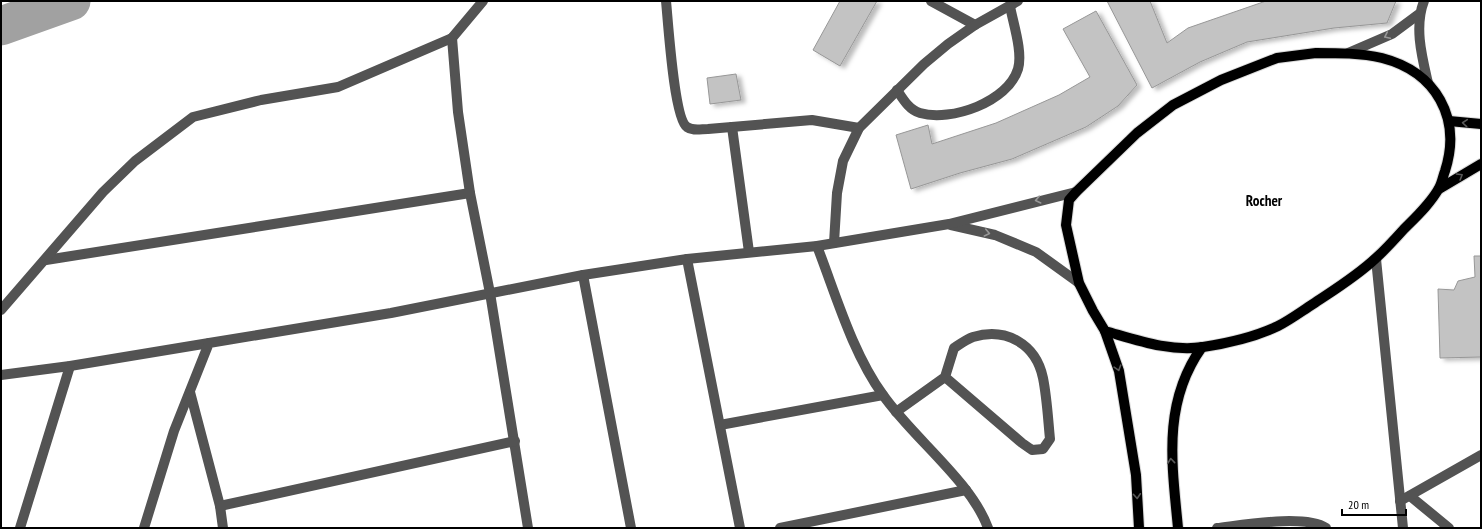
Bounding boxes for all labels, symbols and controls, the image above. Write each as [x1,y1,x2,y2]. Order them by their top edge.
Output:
one-way arrow [1384,31,1391,39]
one-way arrow [1462,119,1468,128]
one-way arrow [1456,174,1463,181]
district label: Rocher [1246,191,1283,210]
one-way arrow [1035,196,1041,204]
one-way arrow [983,229,990,237]
one-way arrow [1113,364,1122,371]
one-way arrow [1167,458,1176,464]
scale bar [1342,491,1406,517]
one-way arrow [1132,493,1141,499]
text: 20 m [1348,497,1369,512]

